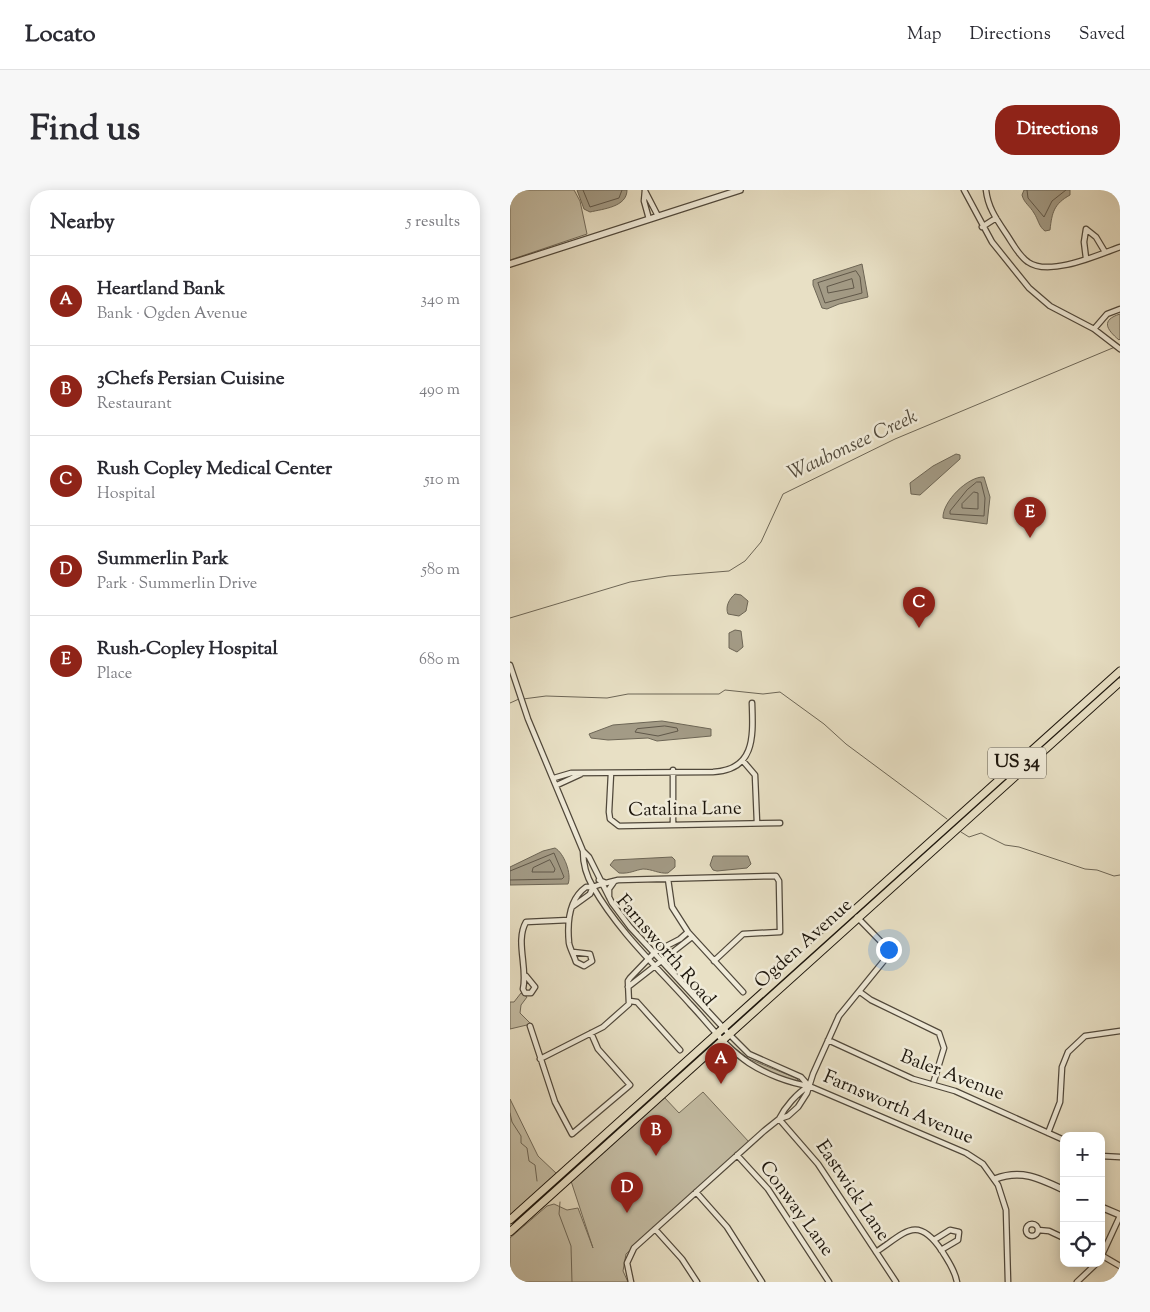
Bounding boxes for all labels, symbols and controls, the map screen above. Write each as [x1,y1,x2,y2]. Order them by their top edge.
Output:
text: Locato [25,18,96,52]
text: Map [907,22,942,48]
text: Directions [970,22,1051,48]
text: Saved [1079,22,1125,48]
text: Find us [30,105,140,156]
button: Directions [995,105,1120,155]
text: Nearby [50,208,115,238]
text: 5 results [406,211,460,234]
text: Heartland Bank [97,276,225,303]
text: A [60,289,73,312]
text: 340 m [421,289,460,312]
text: Bank · Ogden Avenue [97,303,248,326]
text: 3Chefs Persian Cuisine [97,366,285,393]
text: B [61,379,71,402]
text: 490 m [419,379,460,402]
text: Restaurant [97,393,172,416]
water label: Waubonsee Creek [783,403,923,489]
text: Rush Copley Medical Center [97,456,332,483]
text: C [60,469,72,492]
text: 510 m [424,469,460,492]
text: Hospital [97,483,155,506]
pin: E [1014,497,1046,538]
text: Summerlin Park [97,546,229,573]
text: D [60,559,72,582]
text: 580 m [421,559,460,582]
text: Park · Summerlin Drive [97,573,257,596]
pin: C [903,587,935,628]
text: Rush-Copley Hospital [97,636,278,663]
text: E [61,649,71,672]
text: 680 m [419,649,460,672]
text: Place [97,663,132,686]
road number: US 34 [988,748,1046,778]
street label: Catalina Lane [628,796,742,824]
street label: Farnsworth Road [609,889,721,1013]
street label: Ogden Avenue [749,893,859,995]
your location [876,937,902,963]
pin: A [705,1043,737,1084]
street label: Baler Avenue [896,1044,1008,1108]
street label: Farnsworth Avenue [819,1064,977,1152]
pin: B [640,1115,672,1156]
map controls [1060,1132,1105,1267]
button: + [1060,1132,1105,1177]
street label: Eastwick Lane [808,1135,896,1247]
street label: Conway Lane [752,1156,840,1262]
pin: D [611,1172,643,1213]
button: − [1060,1177,1105,1222]
button: locate [1060,1222,1105,1267]

